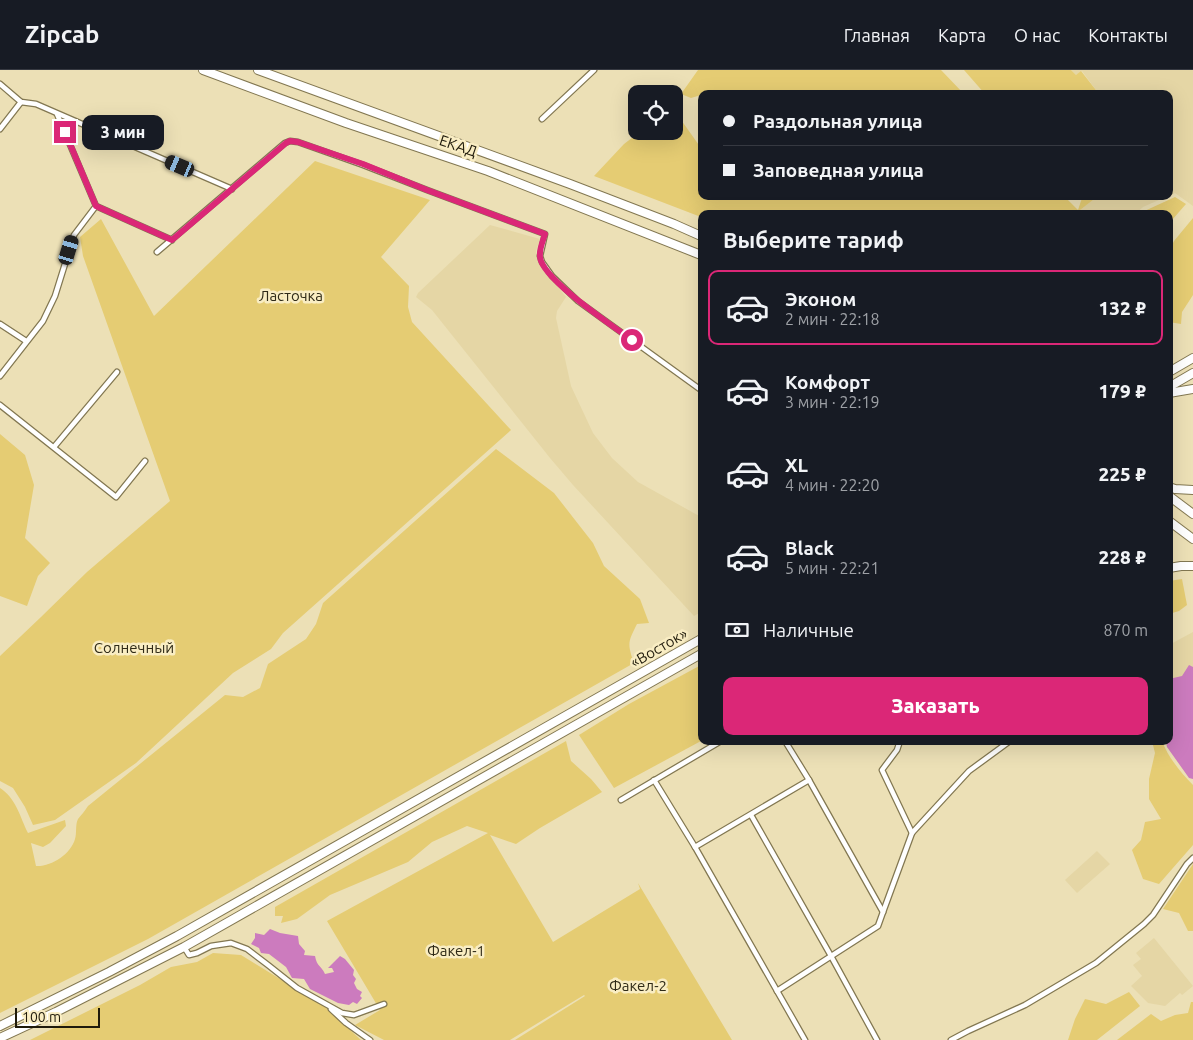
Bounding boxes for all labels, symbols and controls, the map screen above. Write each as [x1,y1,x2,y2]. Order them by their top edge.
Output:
text: Zipcab [25,21,99,48]
text: Главная [844,25,910,45]
text: Карта [938,25,986,45]
text: О нас [1014,25,1060,45]
text: Контакты [1088,25,1168,45]
map controls [628,85,683,140]
button: locate [628,85,683,140]
text: Раздольная улица [753,110,923,132]
callout: 3 мин [82,114,165,150]
route end [54,121,76,143]
text: 3 мин [101,123,145,141]
street label: ЕКАД [437,131,479,160]
car [163,153,196,179]
text: Заповедная улица [753,159,924,181]
text: Выберите тариф [723,227,904,252]
car [57,233,80,267]
icon: car [725,285,770,330]
park label: Ласточка [259,287,323,304]
text: Эконом [785,288,856,310]
text: 132 ₽ [1099,297,1146,319]
text: 2 мин · 22:18 [785,310,879,328]
route start [621,329,643,351]
icon: car [725,368,770,413]
text: Комфорт [785,371,870,393]
text: 179 ₽ [1099,380,1146,402]
text: 3 мин · 22:19 [785,393,879,411]
icon: car [725,451,770,496]
text: XL [785,454,808,476]
text: 225 ₽ [1099,463,1146,485]
text: 4 мин · 22:20 [785,476,879,494]
icon: car [725,534,770,579]
text: Black [785,537,834,559]
text: 228 ₽ [1099,546,1146,568]
text: 5 мин · 22:21 [785,559,879,577]
icon: cash [723,616,751,644]
text: Наличные [763,619,854,641]
text: 870 m [1103,621,1148,639]
street label: «Восток» [627,625,690,671]
park label: Солнечный [94,639,174,656]
button: Заказать [723,677,1148,735]
park label: Факел-1 [427,942,485,959]
park label: Факел-2 [609,977,667,994]
scale bar [15,1005,100,1028]
text: 100 m [22,1009,61,1025]

